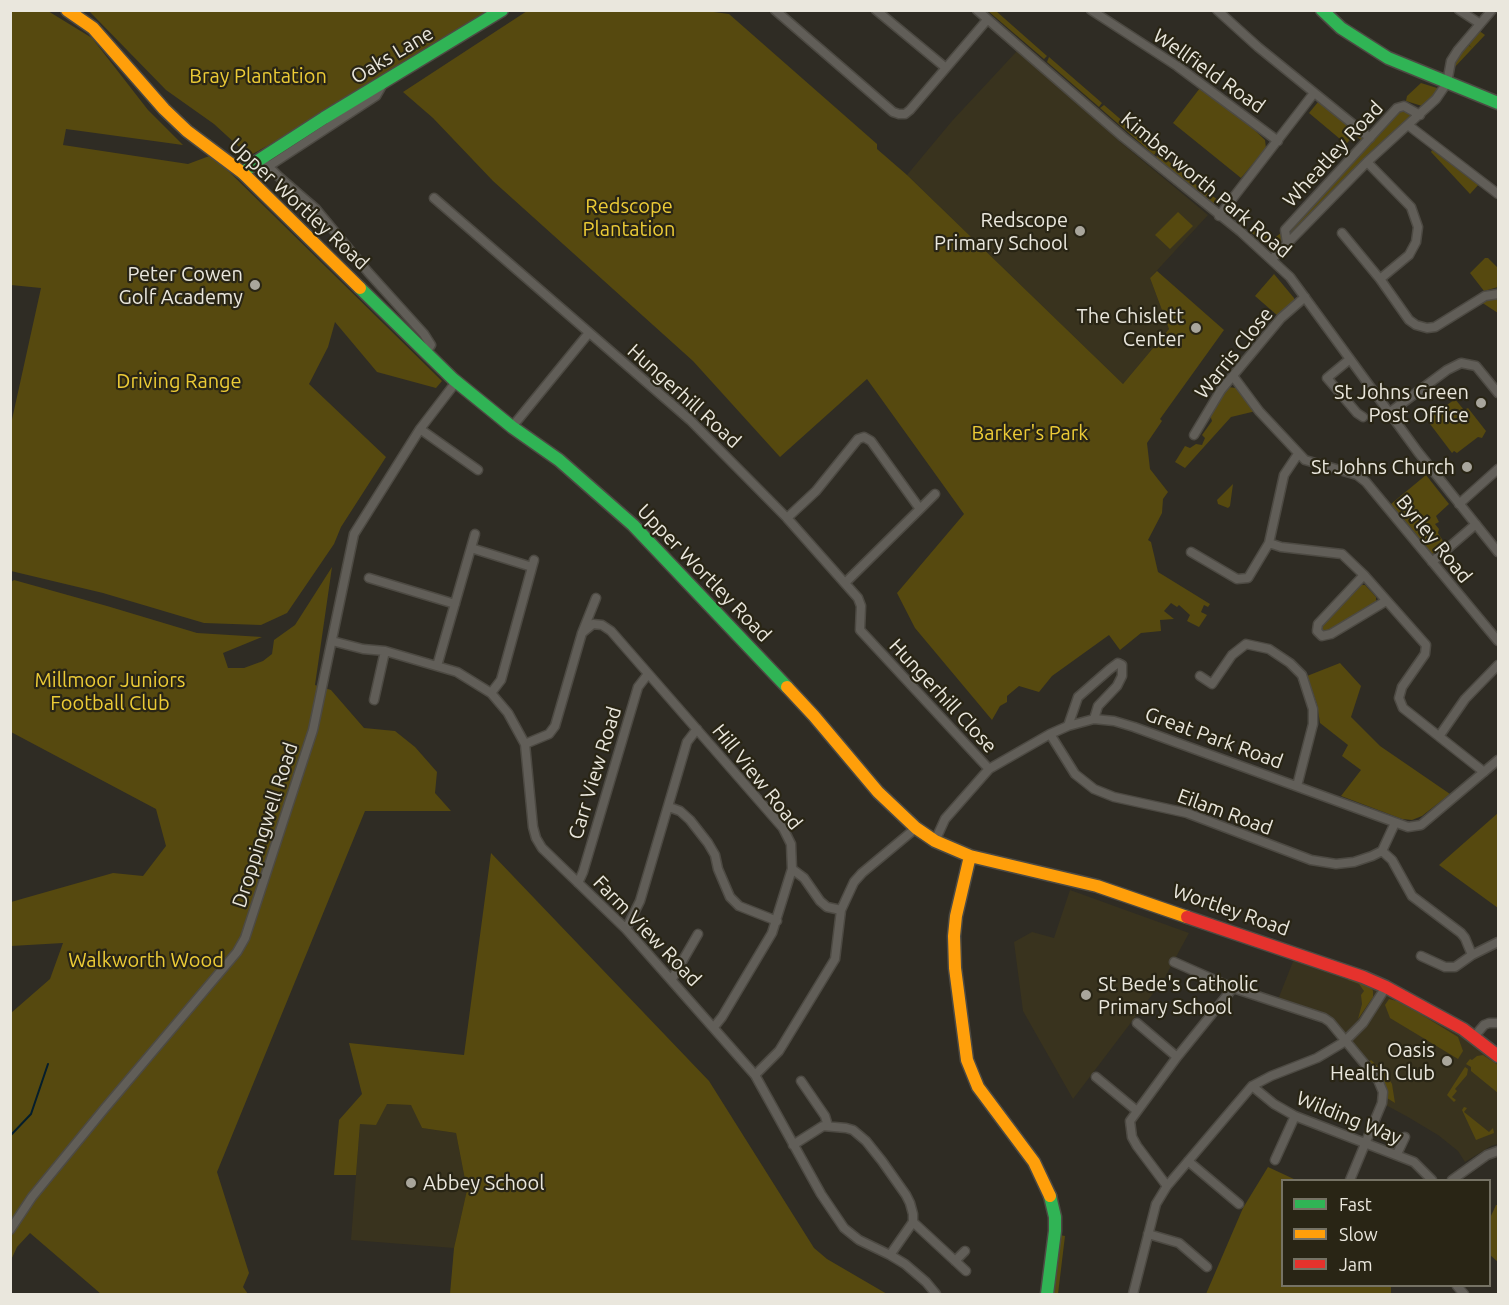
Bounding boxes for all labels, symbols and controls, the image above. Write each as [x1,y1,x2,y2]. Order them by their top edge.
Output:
street label: Oaks Lane [346,21,438,89]
street label: Wellfield Road [1149,24,1269,118]
park label: Bray Plantation [189,64,327,88]
street label: Wheatley Road [1278,96,1388,212]
street label: Kimberworth Park Road [1116,107,1296,263]
street label: Upper Wortley Road [224,133,374,275]
park label: Redscope Plantation [583,194,675,241]
place label: Redscope Primary School [934,208,1068,255]
marker: Redscope Primary School [1073,224,1087,238]
place label: Peter Cowen Golf Academy [118,262,243,309]
marker: Peter Cowen Golf Academy [248,278,262,292]
street label: Warris Close [1190,302,1278,404]
place label: The Chislett Center [1077,304,1184,351]
marker: The Chislett Center [1189,321,1203,335]
street label: Hungerhill Road [622,339,746,453]
park label: Driving Range [116,369,242,393]
place label: St Johns Green Post Office [1334,380,1469,427]
marker: St Johns Green Post Office [1474,396,1488,410]
park label: Barker's Park [972,421,1088,445]
place label: St Johns Church [1311,455,1455,479]
marker: St Johns Church [1460,460,1474,474]
street label: Byrley Road [1391,490,1477,588]
street label: Upper Wortley Road [632,499,776,647]
street label: Hungerhill Close [884,634,1002,758]
park label: Millmoor Juniors Football Club [34,668,186,715]
street label: Great Park Road [1142,702,1286,774]
street label: Carr View Road [563,704,627,842]
street label: Hill View Road [707,719,807,835]
street label: Droppingwell Road [227,739,303,911]
street label: Eilam Road [1174,784,1276,840]
street label: Farm View Road [588,871,706,991]
street label: Wortley Road [1169,879,1293,941]
park label: Walkworth Wood [68,948,224,972]
place label: St Bede's Catholic Primary School [1098,972,1258,1019]
marker: St Bede's Catholic Primary School [1079,988,1093,1002]
place label: Oasis Health Club [1330,1038,1435,1085]
marker: Oasis Health Club [1440,1054,1454,1068]
street label: Wilding Way [1293,1086,1405,1150]
place label: Abbey School [423,1171,544,1195]
marker: Abbey School [404,1176,418,1190]
legend [1281,1179,1491,1287]
text: Fast [1339,1194,1372,1214]
text: Slow [1339,1224,1378,1244]
text: Jam [1339,1254,1373,1274]

